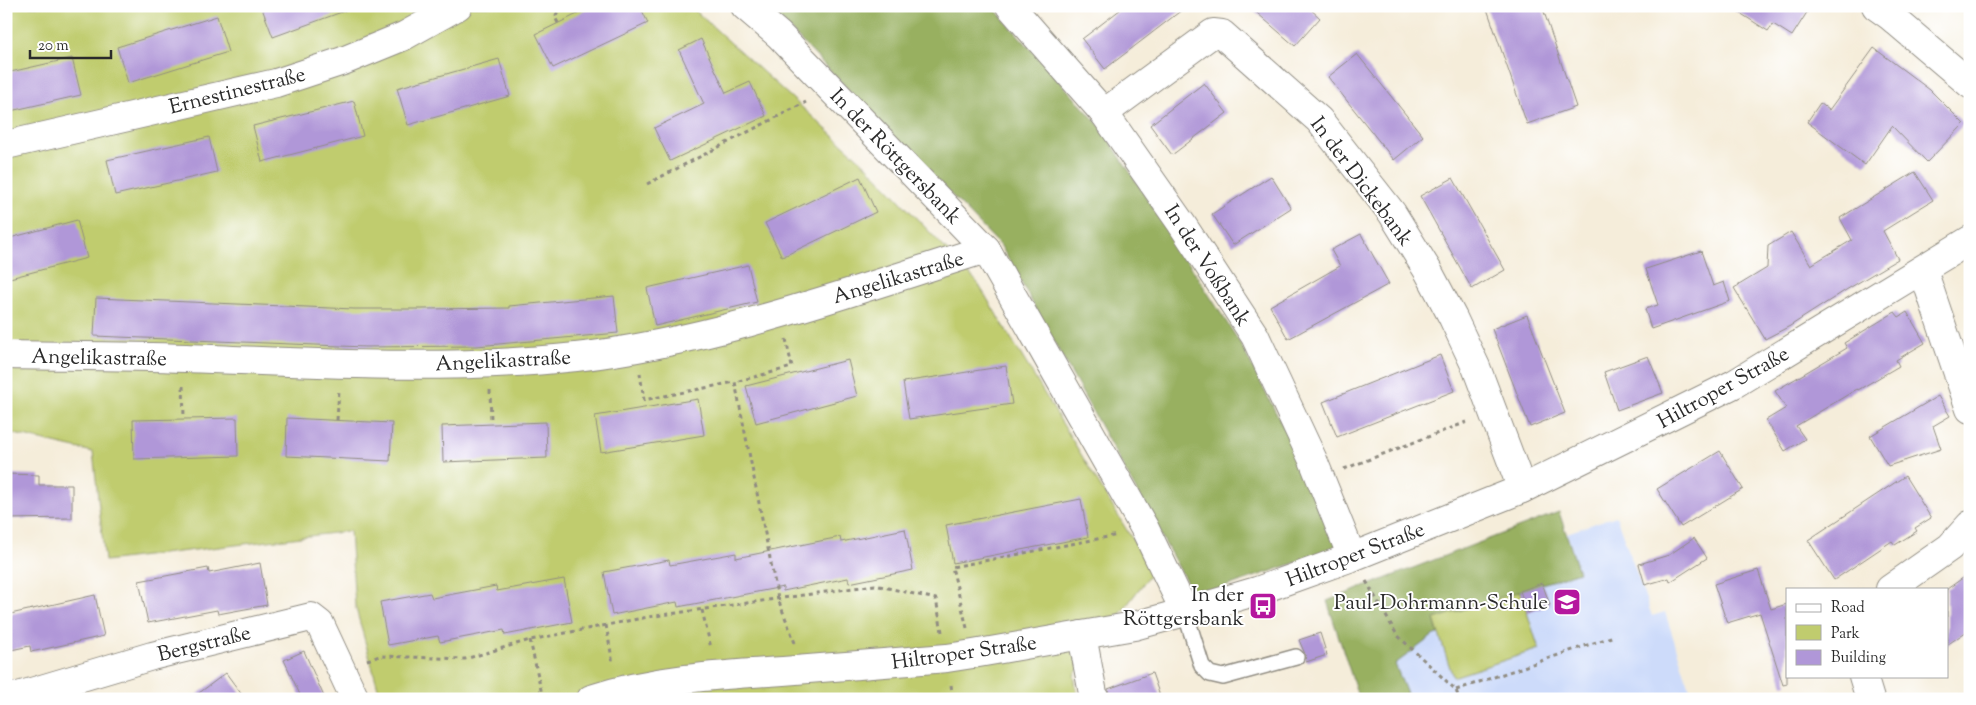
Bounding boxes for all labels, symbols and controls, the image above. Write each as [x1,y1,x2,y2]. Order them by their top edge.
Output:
scale bar [30,28,111,60]
text: 20 m [38,36,69,57]
street label: Ernestinestraße [166,60,309,123]
street label: In der Röttgersbank [822,83,968,232]
street label: In der Dickebank [1302,111,1419,254]
street label: In der Voßbank [1156,199,1257,333]
street label: Angelikastraße [829,245,968,313]
street label: Hiltroper Straße [1653,340,1795,437]
street label: Angelikastraße [31,343,167,375]
street label: Angelikastraße [434,343,572,381]
street label: Hiltroper Straße [1282,516,1429,596]
place label: In der Röttgersbank [1123,581,1245,635]
school or university icon: Paul-Dohrmann-Schule [1552,587,1582,617]
legend [1786,588,1948,678]
place label: Paul-Dohrmann-Schule [1334,589,1548,619]
bus stop icon: In der Röttgersbank [1248,591,1278,621]
text: Road [1831,598,1865,619]
street label: Bergstraße [155,619,254,671]
text: Park [1831,624,1860,645]
street label: Hiltroper Straße [890,629,1039,679]
text: Building [1831,648,1886,669]

